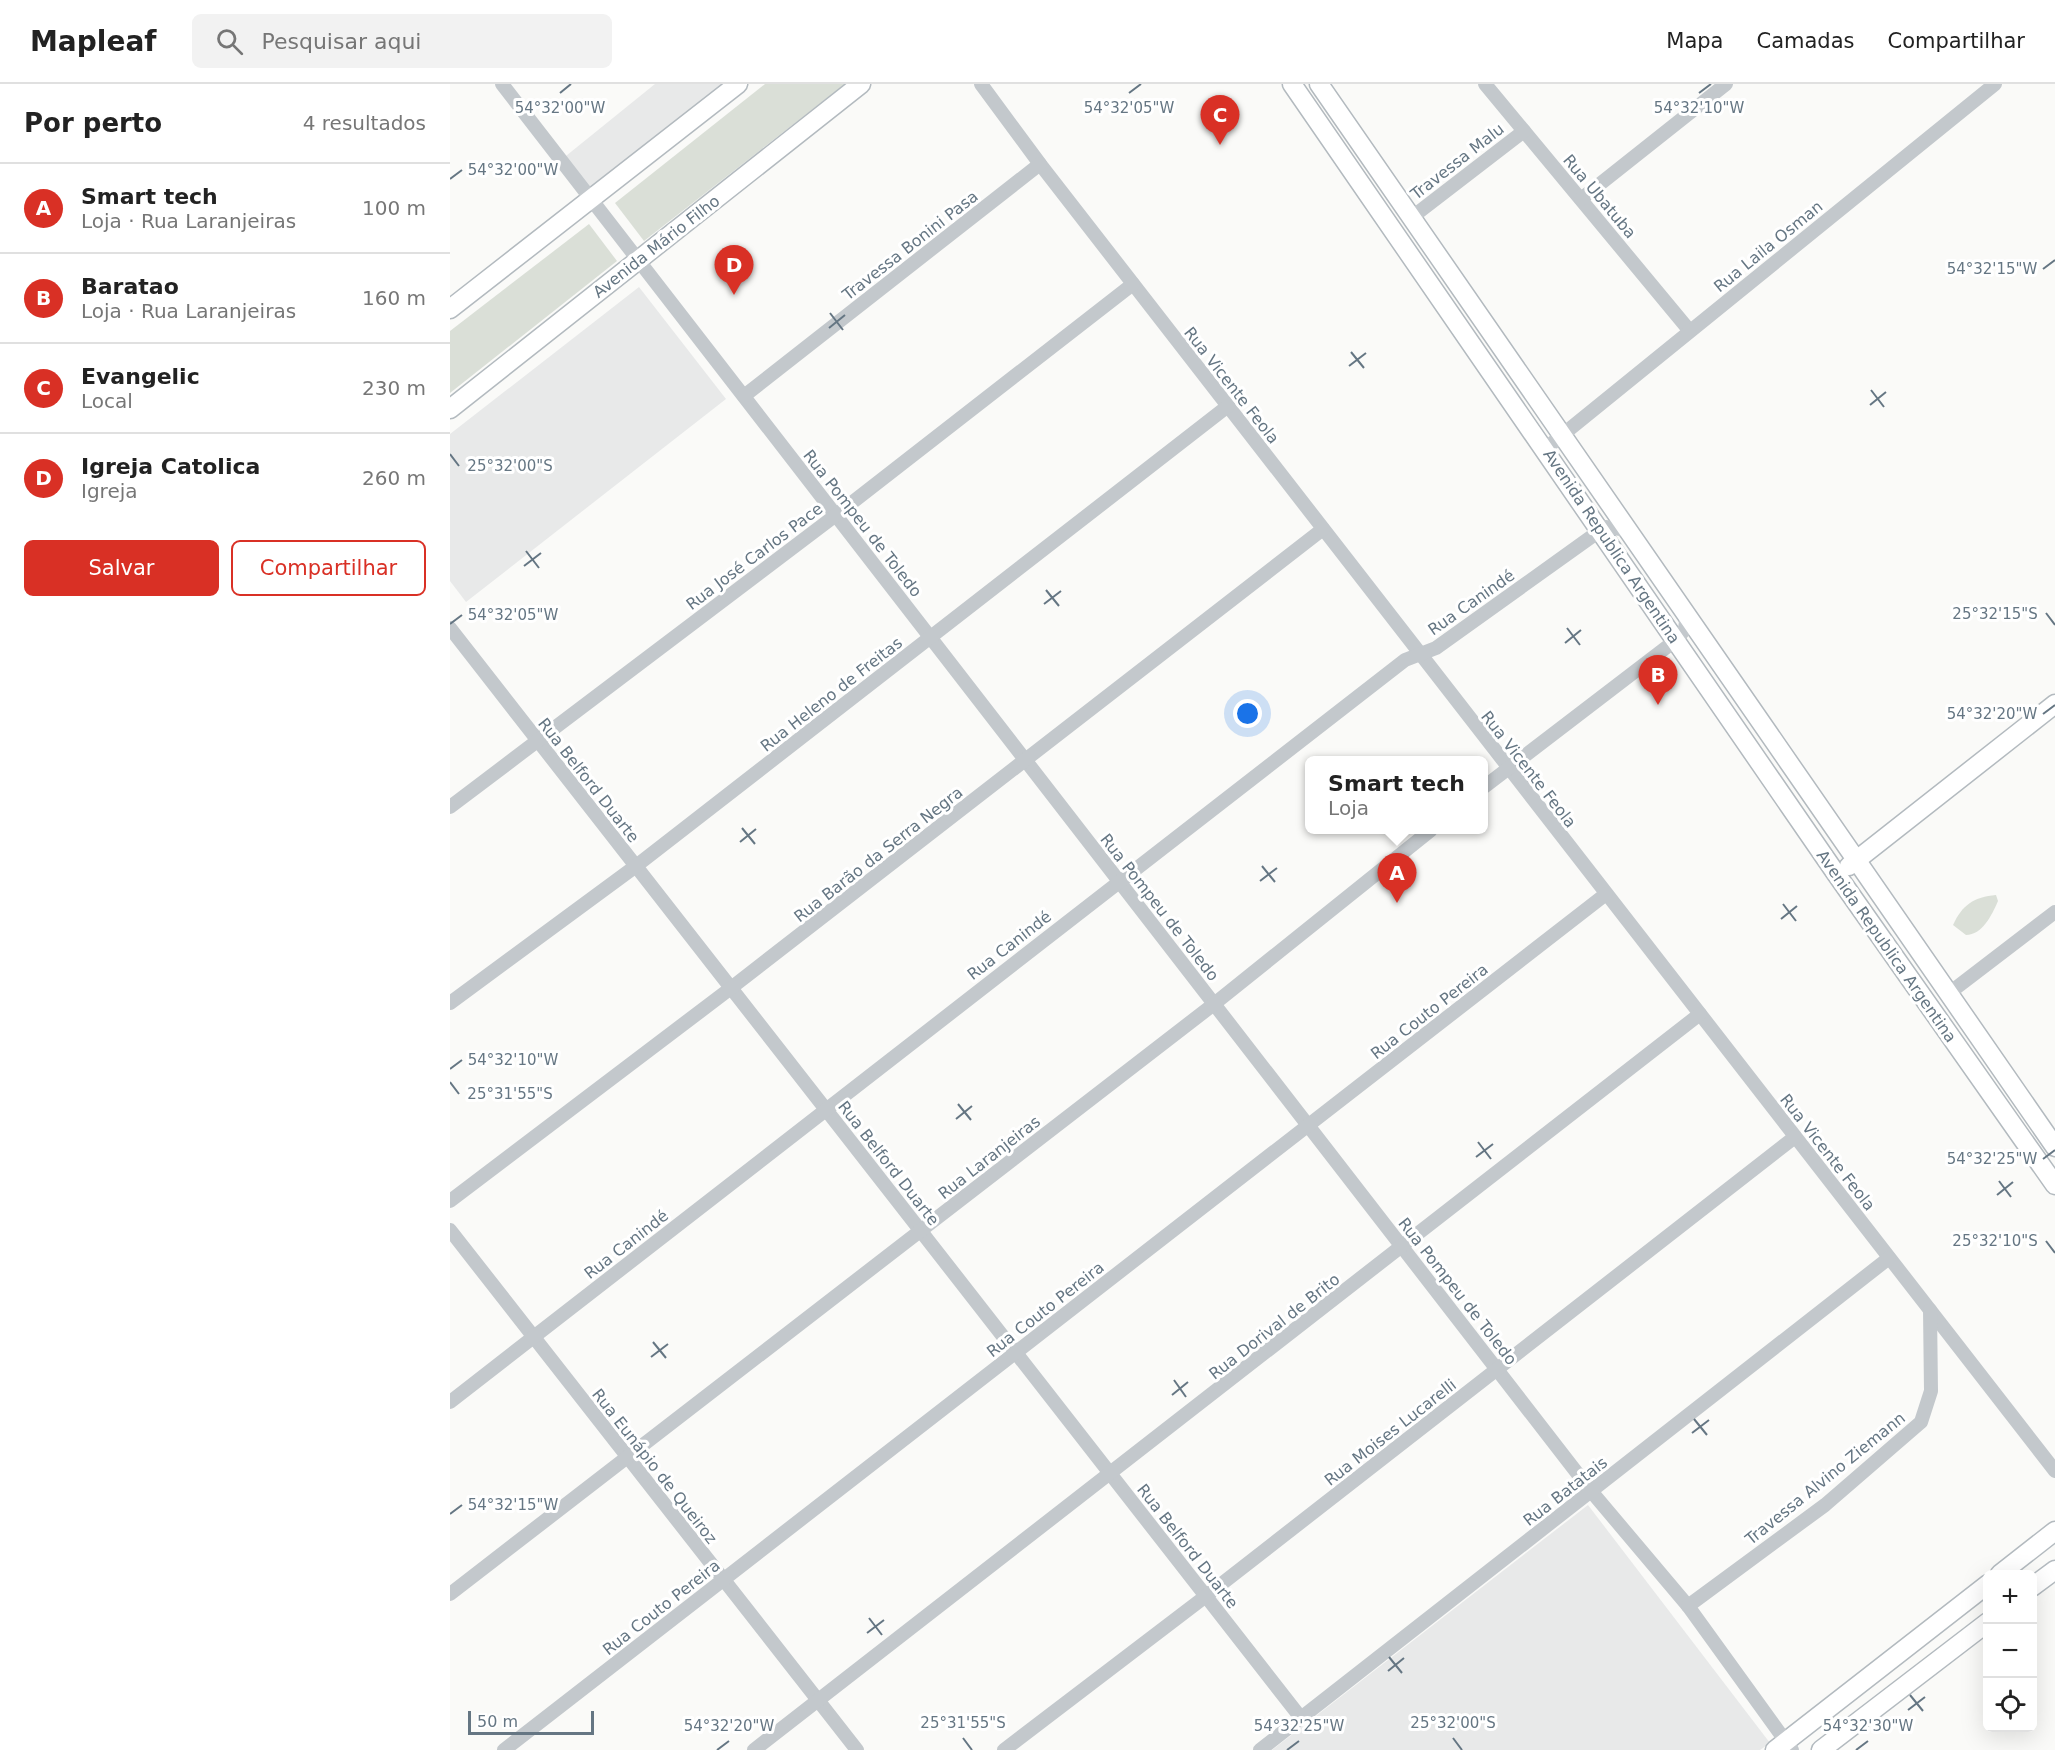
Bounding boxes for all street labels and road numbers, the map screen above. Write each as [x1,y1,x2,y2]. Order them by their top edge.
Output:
street label: Travessa Malu [1406,119,1508,204]
street label: Rua Ubatuba [1559,151,1640,242]
street label: Travessa Bonini Pasa [838,187,982,305]
street label: Avenida Mário Filho [589,191,723,302]
street label: Rua Laila Osman [1710,197,1827,296]
street label: Rua Vicente Feola [1180,323,1283,447]
street label: Rua Pompeu de Toledo [799,446,926,601]
street label: Avenida Republica Argentina [1539,446,1684,647]
street label: Rua José Carlos Pace [682,499,826,614]
street label: Rua Canindé [1424,566,1518,639]
street label: Rua Heleno de Freitas [757,633,906,756]
street label: Rua Vicente Feola [1477,707,1580,831]
street label: Rua Belford Duarte [534,714,643,846]
street label: Rua Barão da Serra Negra [790,783,966,926]
street label: Rua Pompeu de Toledo [1096,830,1223,985]
street label: Avenida Republica Argentina [1813,847,1960,1046]
street label: Rua Canindé [964,907,1055,984]
street label: Rua Couto Pereira [1367,960,1492,1063]
street label: Rua Vicente Feola [1776,1090,1879,1214]
street label: Rua Belford Duarte [834,1097,943,1229]
street label: Rua Laranjeiras [935,1112,1044,1203]
street label: Rua Canindé [581,1206,672,1283]
street label: Rua Pompeu de Toledo [1394,1214,1521,1369]
street label: Rua Couto Pereira [983,1258,1108,1361]
street label: Rua Dorival de Brito [1205,1269,1343,1383]
street label: Rua Moises Lucarelli [1321,1375,1460,1490]
street label: Rua Eunápio de Queiroz [588,1385,721,1548]
street label: Travessa Alvino Ziemann [1741,1408,1909,1549]
street label: Rua Batatais [1520,1453,1611,1530]
street label: Rua Belford Duarte [1133,1480,1242,1612]
street label: Rua Couto Pereira [599,1556,724,1659]

